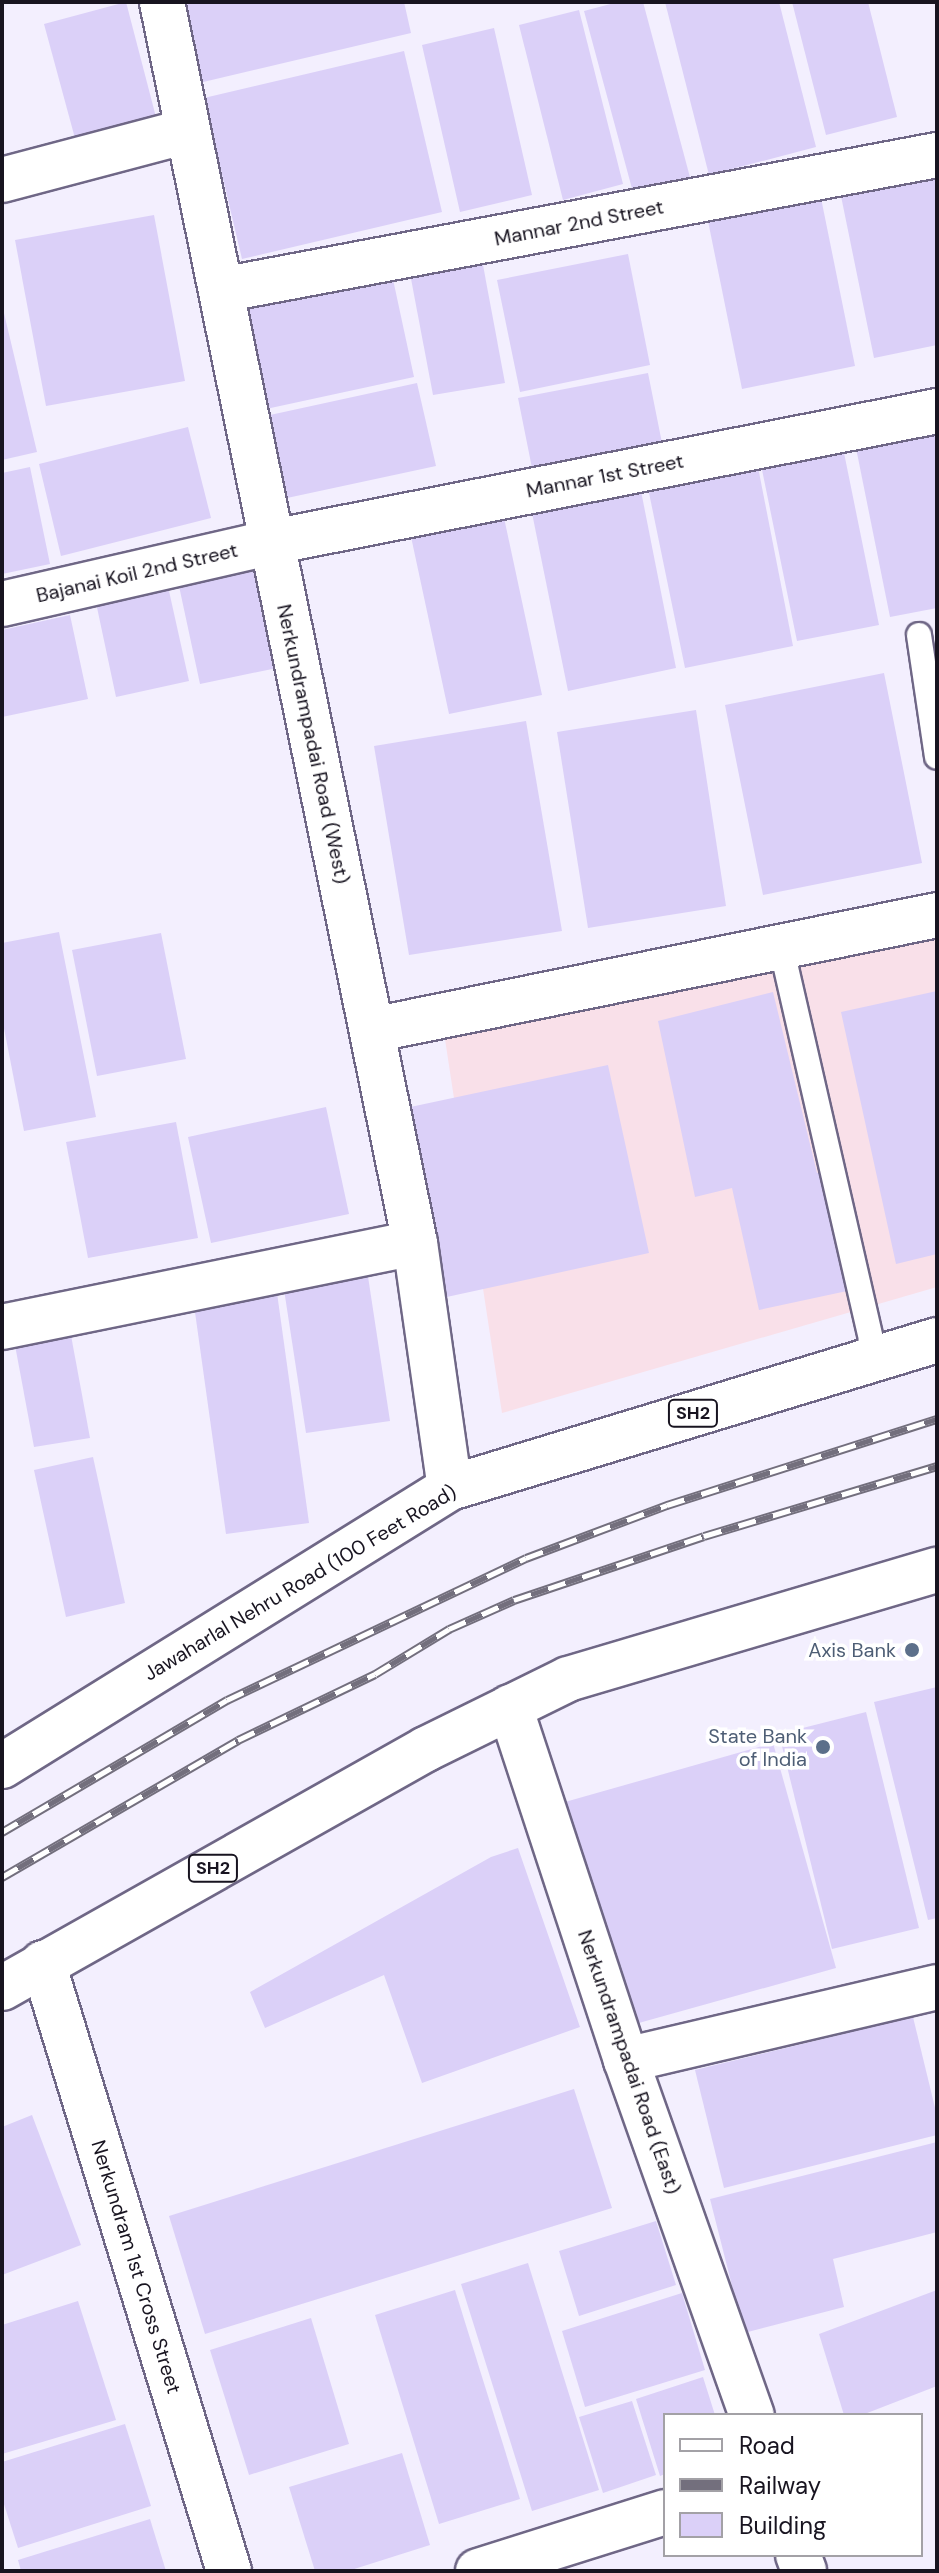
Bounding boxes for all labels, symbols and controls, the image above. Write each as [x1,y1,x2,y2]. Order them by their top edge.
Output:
street label: Mannar 2nd Street [492,195,666,251]
street label: Mannar 1st Street [524,449,686,503]
street label: Bajanai Koil 2nd Street [34,538,240,608]
street label: Nerkundrampadai Road (West) [272,602,354,886]
road number: SH2 [667,1399,719,1427]
street label: Jawaharlal Nehru Road (100 Feet Road) [139,1480,461,1686]
place label: Axis Bank [808,1638,896,1662]
marker: Axis Bank [903,1641,921,1659]
place label: State Bank of India [708,1724,807,1771]
marker: State Bank of India [814,1738,832,1756]
road number: SH2 [187,1854,239,1882]
street label: Nerkundrampadai Road (East) [572,1927,686,2197]
street label: Nerkundram 1st Cross Street [86,2137,186,2397]
legend [663,2413,923,2557]
text: Road [739,2430,795,2461]
text: Railway [739,2470,821,2501]
text: Building [739,2510,826,2541]

